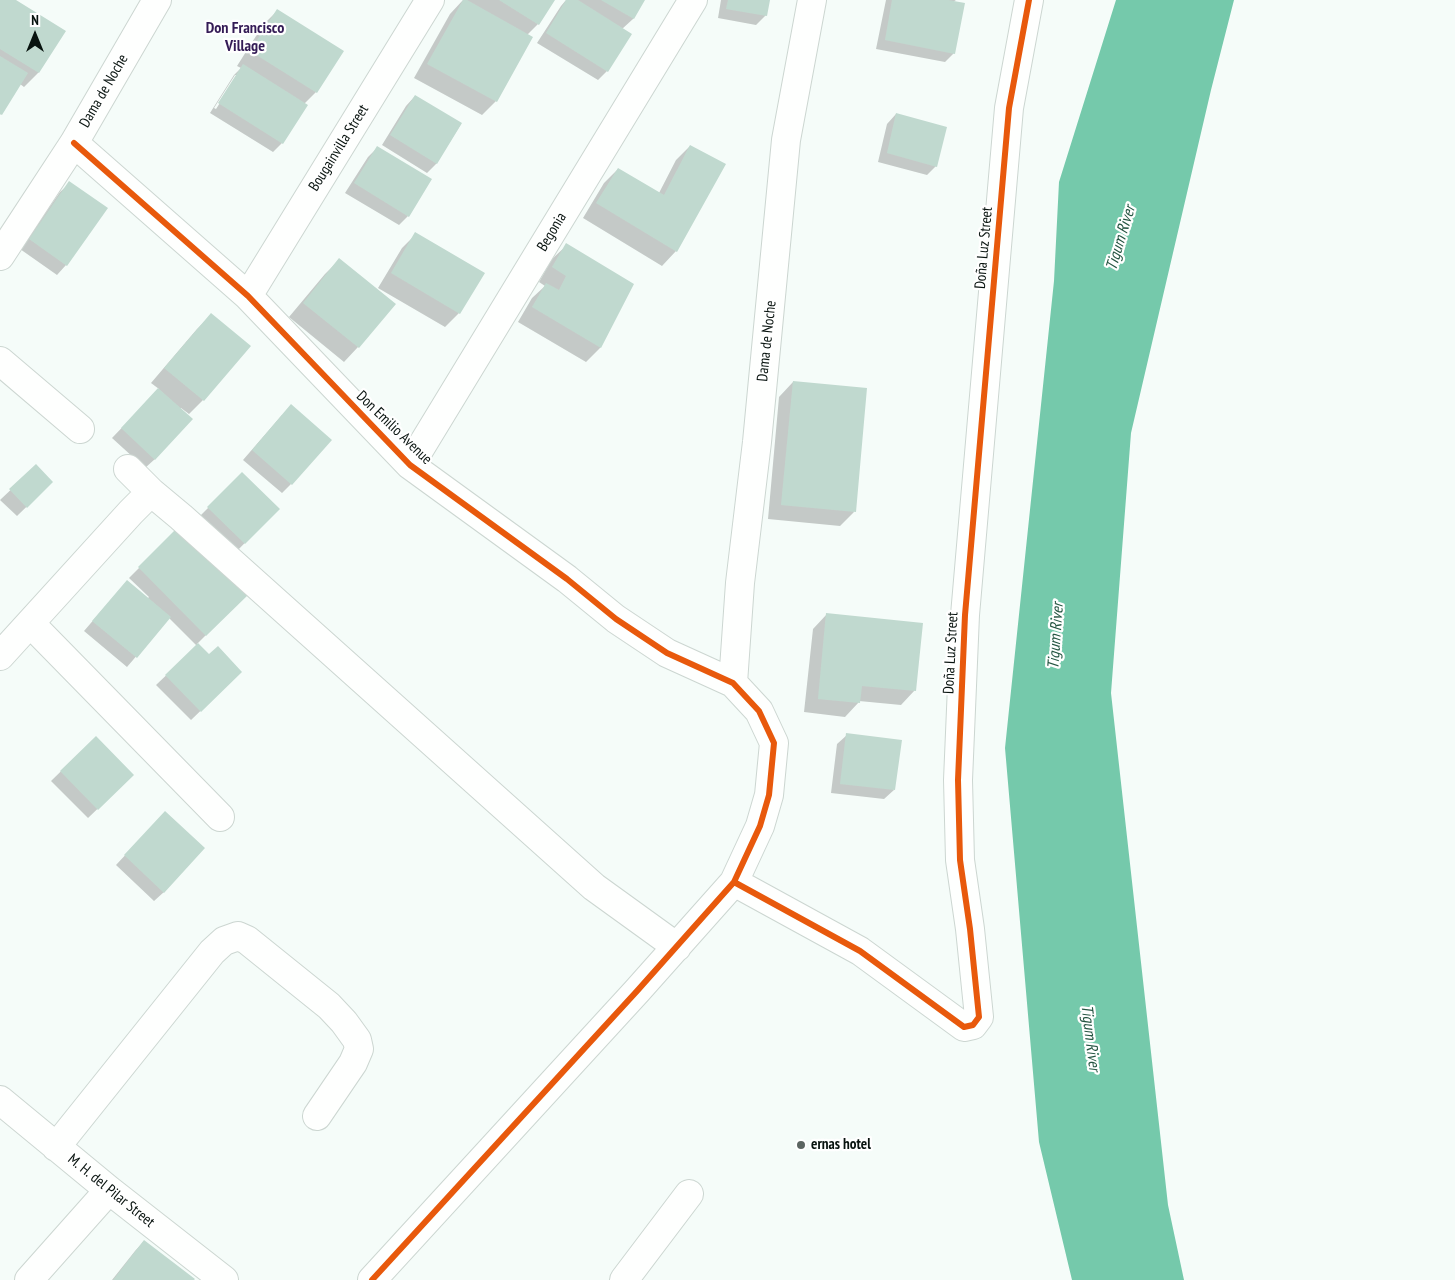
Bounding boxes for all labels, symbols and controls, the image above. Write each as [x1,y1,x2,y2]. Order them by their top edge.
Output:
north arrow [10,10,60,60]
text: N [31,11,39,29]
district label: Don Francisco Village [206,18,284,56]
street label: Dama de Noche [76,51,132,131]
street label: Bougainvilla Street [305,101,373,195]
water label: Tigum River [1102,203,1140,273]
street label: Doña Luz Street [971,206,997,290]
street label: Begonia [533,209,571,255]
street label: Dama de Noche [754,300,780,382]
street label: Don Emilio Avenue [353,388,435,468]
water label: Tigum River [1044,602,1068,670]
street label: Doña Luz Street [940,611,962,695]
water label: Tigum River [1076,1004,1104,1072]
place label: ernas hotel [811,1136,871,1154]
marker: ernas hotel [795,1139,807,1151]
street label: M. H. del Pilar Street [64,1150,158,1232]

